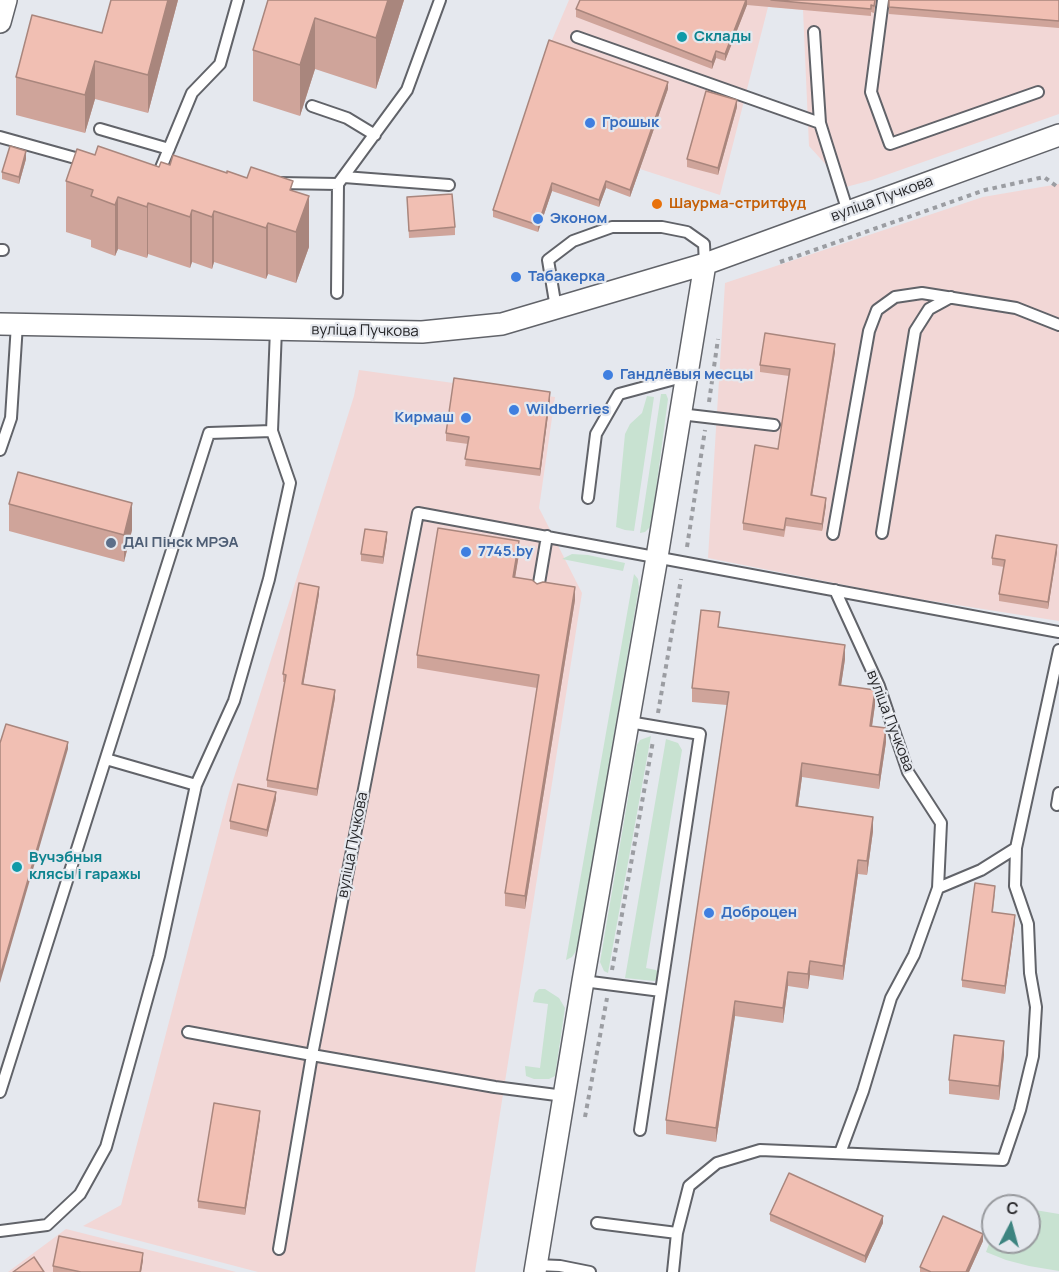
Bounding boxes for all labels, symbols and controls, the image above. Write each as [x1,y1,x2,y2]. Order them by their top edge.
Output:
place label: Склады [694,28,751,46]
marker: Склады [675,30,689,44]
place label: Грошык [602,114,659,132]
marker: Грошык [583,116,597,130]
street label: вуліца Пучкова [828,172,936,226]
place label: Шаурма-стритфуд [669,195,806,213]
marker: Шаурма-стритфуд [650,197,664,211]
place label: Эконом [550,210,607,228]
marker: Эконом [531,212,545,226]
place label: Табакерка [528,268,605,286]
marker: Табакерка [509,270,523,284]
street label: вуліца Пучкова [311,321,419,341]
place label: Гандлёвыя месцы [620,366,753,384]
marker: Гандлёвыя месцы [601,368,615,382]
place label: Wildberries [526,401,610,419]
marker: Wildberries [507,403,521,417]
place label: Кирмаш [395,409,454,427]
marker: Кирмаш [459,411,473,425]
place label: ДАІ Пінск МРЭА [123,534,239,552]
marker: ДАІ Пінск МРЭА [104,536,118,550]
place label: 7745.by [478,543,533,561]
marker: 7745.by [459,545,473,559]
street label: вуліца Пучкова [862,668,918,774]
street label: вуліца Пучкова [334,791,372,899]
place label: Вучэбныя клясы і гаражы [29,849,141,884]
marker: Вучэбныя клясы і гаражы [10,860,24,874]
place label: Доброцен [721,904,797,922]
marker: Доброцен [702,906,716,920]
north arrow [981,1194,1041,1254]
text: С [1006,1197,1020,1220]

